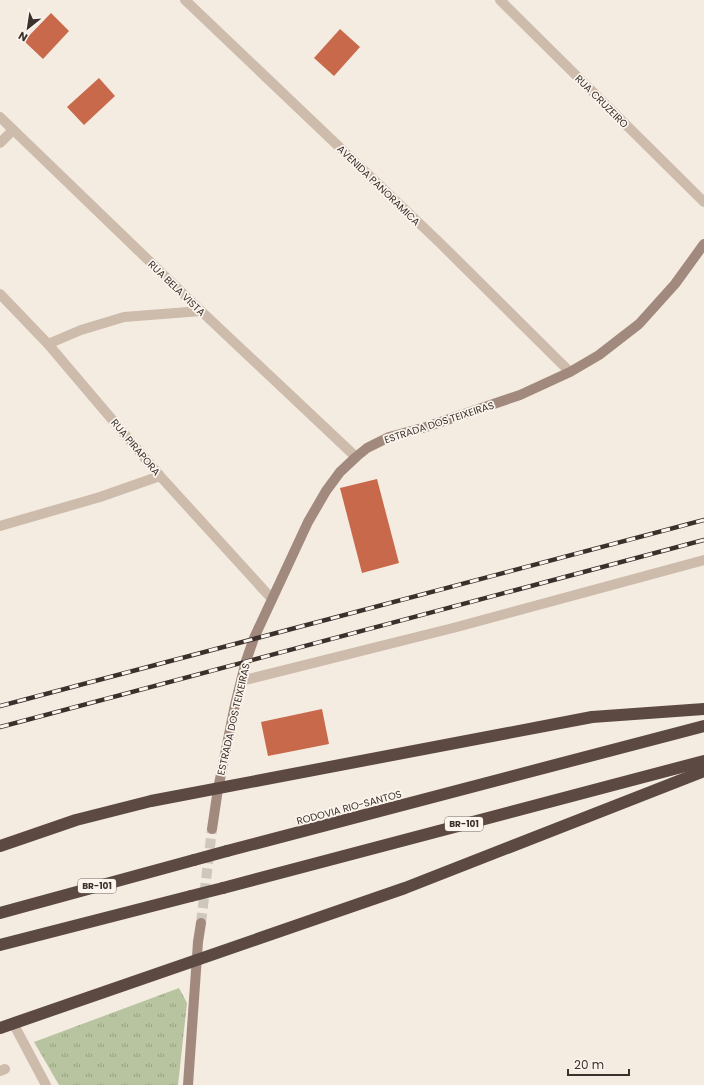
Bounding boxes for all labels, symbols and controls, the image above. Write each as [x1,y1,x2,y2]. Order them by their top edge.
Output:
north arrow [8,8,48,48]
text: N [15,28,31,46]
street label: RUA CRUZEIRO [572,71,632,131]
street label: AVENIDA PANORAMICA [334,142,424,229]
street label: RUA BELA VISTA [145,257,209,320]
street label: ESTRADA DOS TEIXEIRAS [382,398,496,447]
street label: RUA PIRAPORA [107,416,164,479]
street label: ESTRADA DOS TEIXEIRAS [213,661,254,777]
street label: RODOVIA RIO-SANTOS [295,786,403,829]
road number: BR-101 [445,817,483,831]
road number: BR-101 [78,879,116,893]
scale bar [568,1051,629,1077]
text: 20 m [574,1056,604,1073]

